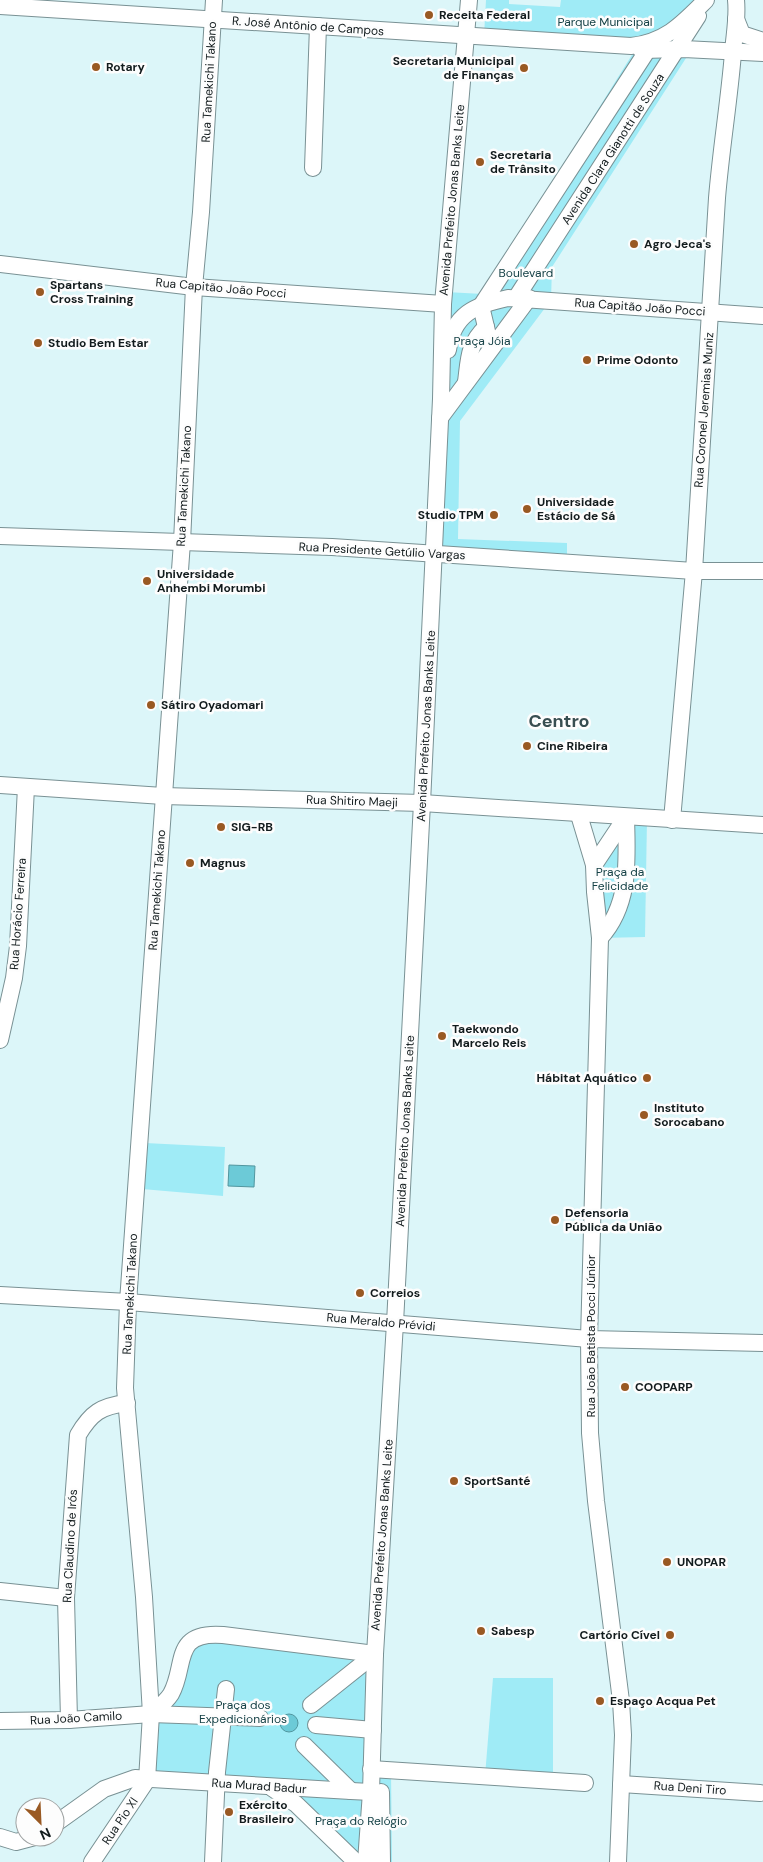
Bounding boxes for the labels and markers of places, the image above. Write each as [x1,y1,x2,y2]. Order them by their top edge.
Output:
place label: Receita Federal [439,7,530,23]
marker: Receita Federal [423,9,435,21]
place label: Secretaria Municipal de Finanças [393,53,514,83]
place label: Rotary [106,59,145,75]
marker: Rotary [90,61,102,73]
marker: Secretaria Municipal de Finanças [518,62,530,74]
place label: Secretaria de Trânsito [490,147,556,177]
marker: Secretaria de Trânsito [474,156,486,168]
place label: Agro Jeca's [644,236,711,252]
marker: Agro Jeca's [628,238,640,250]
place label: Spartans Cross Training [50,277,134,307]
marker: Spartans Cross Training [34,286,46,298]
place label: Studio Bem Estar [48,335,149,351]
marker: Studio Bem Estar [32,337,44,349]
place label: Prime Odonto [597,352,678,368]
marker: Prime Odonto [581,354,593,366]
place label: Universidade Estácio de Sá [537,494,615,524]
marker: Universidade Estácio de Sá [521,503,533,515]
place label: Studio TPM [418,507,484,523]
marker: Studio TPM [488,509,500,521]
place label: Universidade Anhembi Morumbi [157,566,266,596]
marker: Universidade Anhembi Morumbi [141,575,153,587]
place label: Sátiro Oyadomari [161,697,264,713]
marker: Sátiro Oyadomari [145,699,157,711]
place label: Cine Ribeira [537,738,608,754]
marker: Cine Ribeira [521,740,533,752]
place label: SIG-RB [231,819,273,835]
marker: SIG-RB [215,821,227,833]
place label: Magnus [200,855,246,871]
marker: Magnus [184,857,196,869]
place label: Taekwondo Marcelo Reis [452,1021,526,1051]
marker: Taekwondo Marcelo Reis [436,1030,448,1042]
place label: Hábitat Aquático [537,1070,637,1086]
marker: Hábitat Aquático [641,1072,653,1084]
place label: Instituto Sorocabano [654,1100,725,1130]
marker: Instituto Sorocabano [638,1109,650,1121]
place label: Defensoria Pública da União [565,1205,662,1235]
marker: Defensoria Pública da União [549,1214,561,1226]
place label: Correios [370,1285,420,1301]
marker: Correios [354,1287,366,1299]
place label: COOPARP [635,1379,693,1395]
marker: COOPARP [619,1381,631,1393]
place label: SportSanté [464,1473,530,1489]
marker: SportSanté [448,1475,460,1487]
place label: UNOPAR [677,1554,726,1570]
marker: UNOPAR [661,1556,673,1568]
place label: Sabesp [491,1623,535,1639]
marker: Sabesp [475,1625,487,1637]
place label: Cartório Cível [580,1627,660,1643]
marker: Cartório Cível [664,1629,676,1641]
place label: Espaço Acqua Pet [610,1693,716,1709]
marker: Espaço Acqua Pet [594,1695,606,1707]
place label: Exército Brasileiro [239,1797,294,1827]
marker: Exército Brasileiro [223,1806,235,1818]

